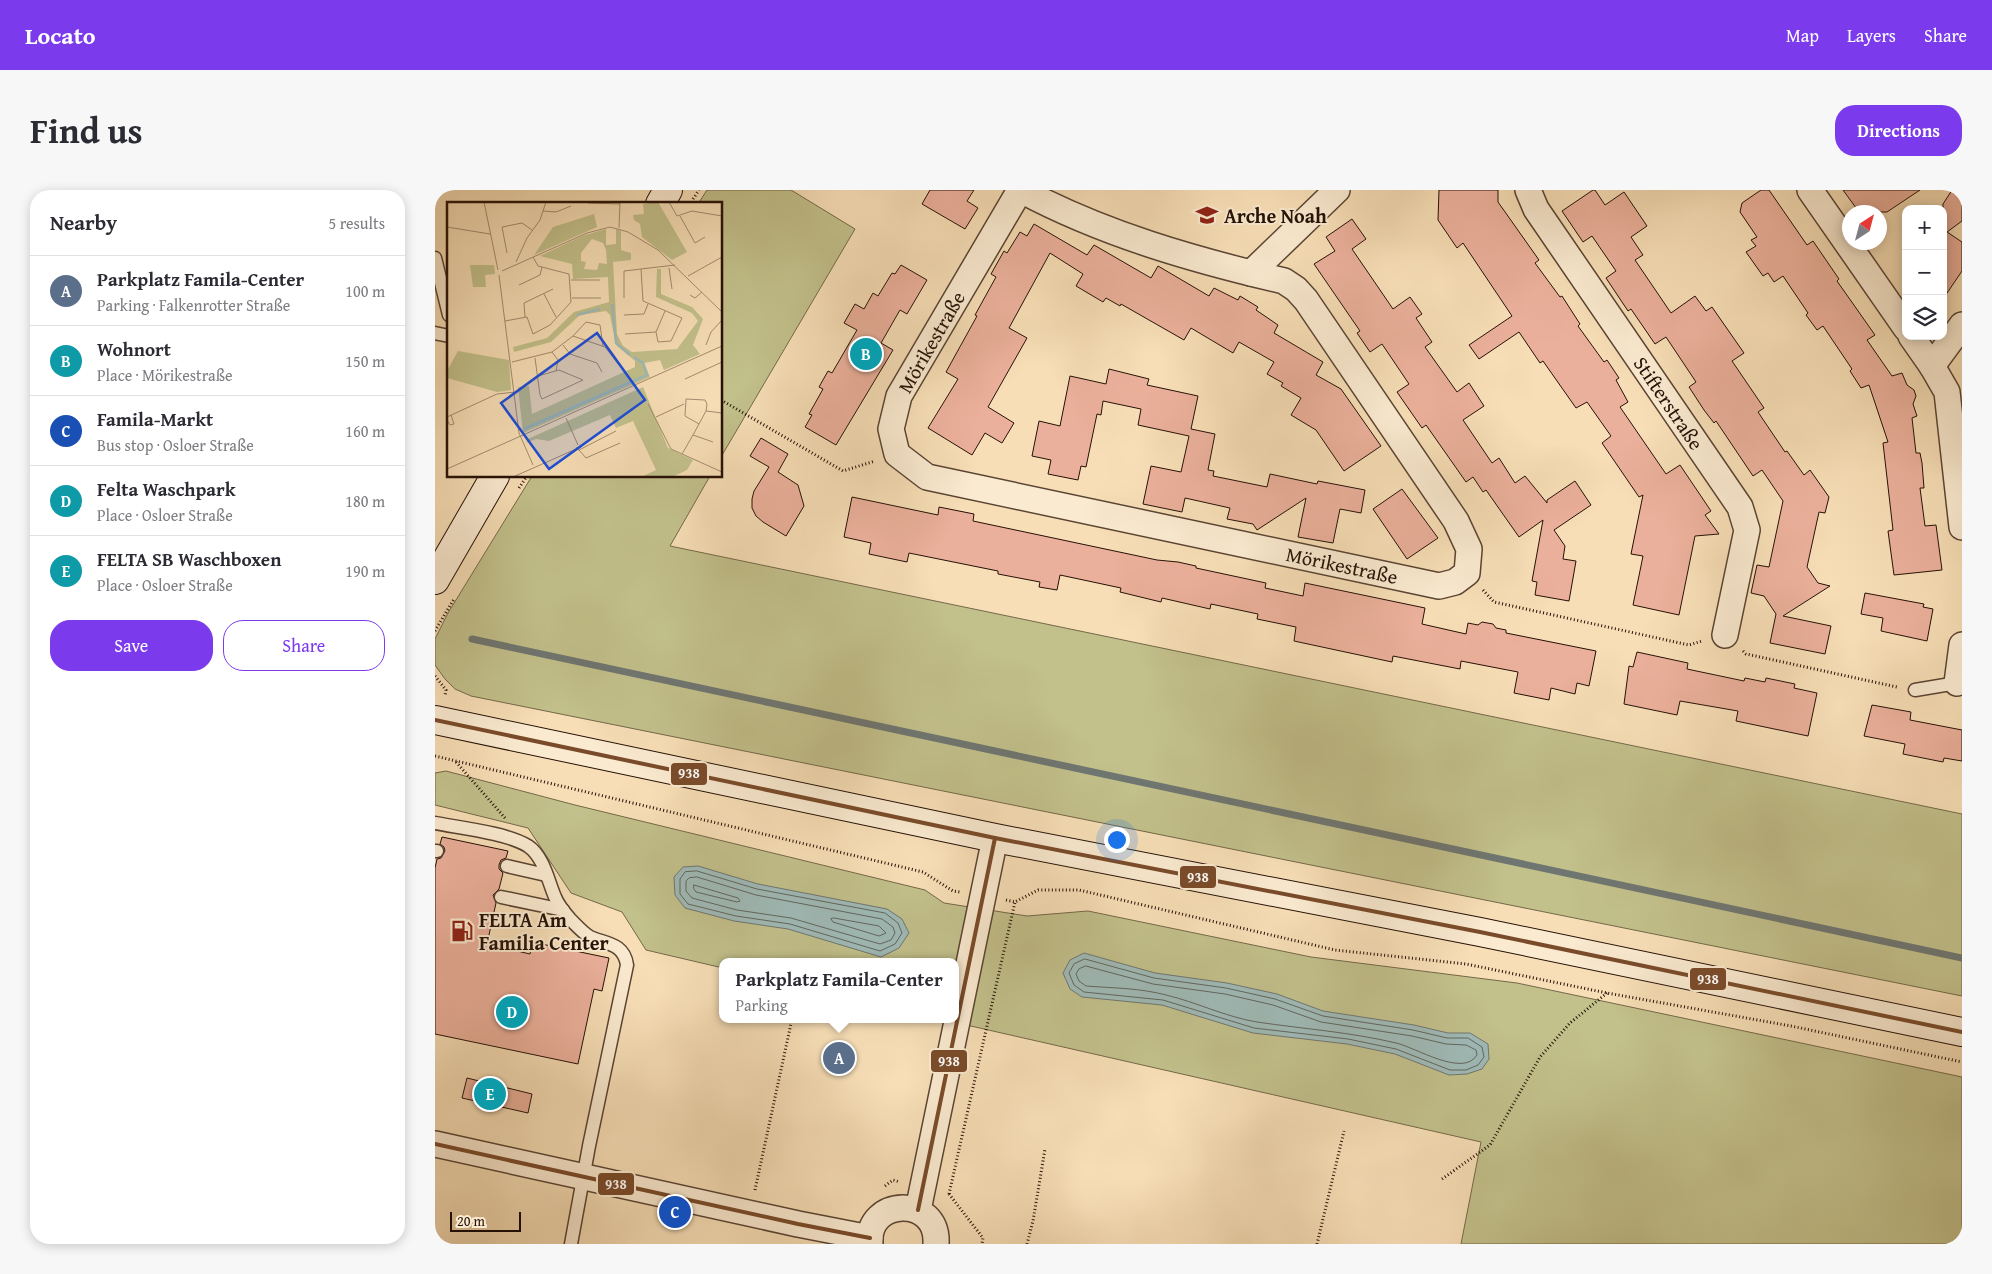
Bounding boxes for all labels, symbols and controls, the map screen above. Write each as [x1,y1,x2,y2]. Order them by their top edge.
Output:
text: Locato [25,18,96,53]
text: Map [1786,22,1819,49]
text: Layers [1847,22,1896,49]
text: Share [1924,22,1967,49]
text: Find us [30,105,143,156]
button: Directions [1835,105,1962,156]
place label: Arche Noah [1224,201,1327,230]
inset map [447,202,723,478]
school or university icon: Arche Noah [1194,202,1220,228]
north arrow [1842,205,1887,250]
map controls [1902,205,1947,340]
button: + [1902,205,1947,250]
text: Nearby [50,207,117,238]
text: 5 results [328,211,385,235]
button: − [1902,250,1947,295]
text: Parkplatz Famila-Center [97,265,304,293]
text: A [61,279,71,303]
text: 100 m [345,279,385,303]
street label: Mörikestraße [890,286,972,398]
text: Parking · Falkenrotter Straße [97,293,290,317]
button: layers [1902,295,1947,340]
text: Wohnort [97,335,171,363]
pin: B [850,335,882,373]
text: B [61,349,71,373]
text: 150 m [345,349,385,373]
street label: Stifterstraße [1627,350,1711,456]
text: Place · Mörikestraße [97,363,233,387]
text: Famila-Markt [97,405,213,433]
text: C [61,419,71,443]
text: 160 m [345,419,385,443]
text: Bus stop · Osloer Straße [97,433,254,457]
text: Felta Waschpark [97,475,236,503]
text: D [61,489,71,513]
text: 180 m [345,489,385,513]
text: Place · Osloer Straße [97,503,233,527]
street label: Mörikestraße [1284,539,1400,591]
text: FELTA SB Waschboxen [97,545,281,573]
text: E [62,559,70,583]
text: 190 m [345,559,385,583]
text: Place · Osloer Straße [97,573,233,597]
button: Save [50,620,213,671]
button: Share [223,620,385,671]
line badge: 938 [670,762,708,786]
text: 938 [678,763,700,783]
your location [1104,827,1130,853]
line badge: 938 [1179,865,1217,889]
text: 938 [1187,867,1209,887]
place label: FELTA Am Familia Center [479,905,609,957]
fuel station icon: FELTA Am Familia Center [449,918,475,944]
popup [719,958,959,1023]
text: Parkplatz Famila-Center [735,965,943,993]
line badge: 938 [1689,967,1727,991]
text: 938 [1697,969,1719,989]
pin: D [496,993,528,1031]
text: Parking [735,993,788,1017]
pin: A [823,1039,855,1077]
line badge: 938 [930,1049,968,1073]
text: 938 [938,1051,960,1071]
pin: E [474,1075,506,1113]
line badge: 938 [597,1172,635,1196]
text: 938 [605,1174,627,1194]
pin: C [659,1193,691,1231]
scale bar [450,1209,521,1232]
text: 20 m [457,1211,485,1231]

